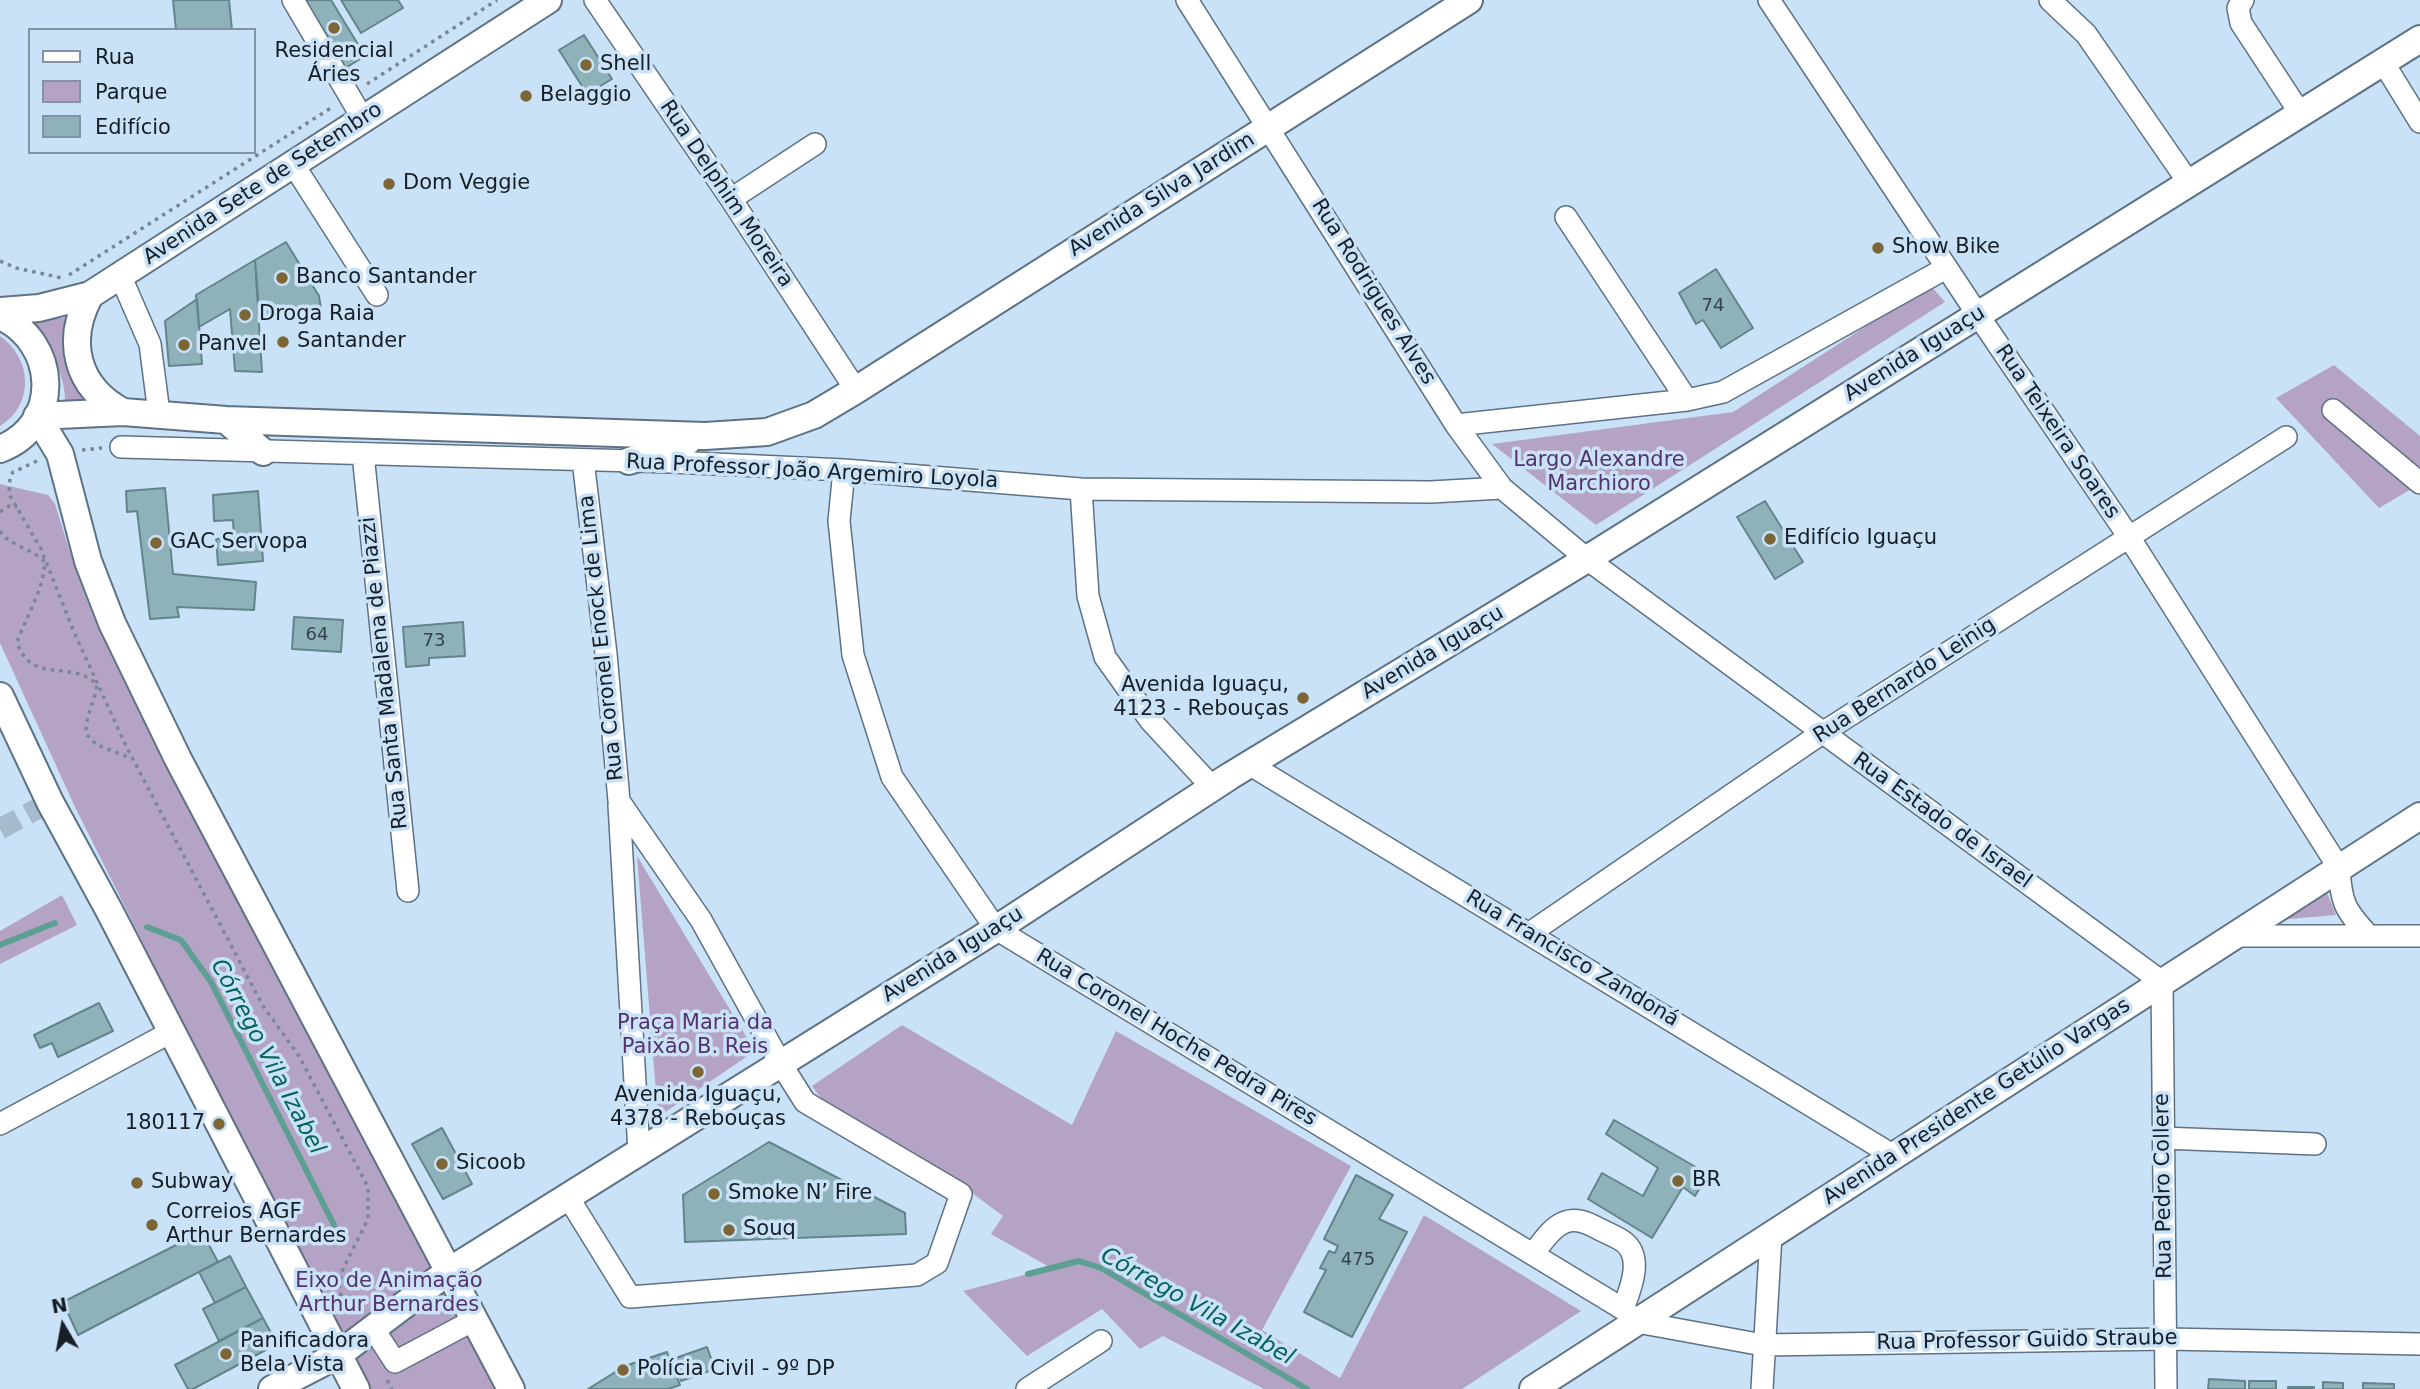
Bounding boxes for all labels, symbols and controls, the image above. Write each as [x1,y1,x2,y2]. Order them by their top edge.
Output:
marker: Residencial Áries [326,20,342,36]
legend [28,28,256,154]
place label: Residencial Áries [275,39,393,89]
text: Rua [95,45,135,69]
place label: Shell [600,52,651,78]
marker: Shell [578,57,594,73]
text: Parque [95,80,167,104]
place label: Belaggio [540,83,631,109]
marker: Belaggio [518,88,534,104]
street label: Rua Delphim Moreira [654,96,798,292]
street label: Avenida Sete de Setembro [139,97,387,271]
text: Edifício [95,115,171,139]
street label: Avenida Silva Jardim [1064,128,1260,262]
place label: Dom Veggie [403,171,530,197]
marker: Dom Veggie [381,176,397,192]
street label: Rua Rodrigues Alves [1305,194,1441,390]
place label: Show Bike [1892,235,2000,261]
marker: Show Bike [1870,240,1886,256]
place label: Banco Santander [296,265,476,291]
marker: Banco Santander [274,270,290,286]
house number: 74 [1702,295,1724,317]
street label: Avenida Iguaçu [1840,301,1990,407]
place label: Droga Raia [259,302,375,328]
marker: Droga Raia [237,307,253,323]
place label: Santander [297,329,406,355]
place label: Panvel [198,332,267,358]
marker: Santander [275,334,291,350]
marker: Panvel [176,337,192,353]
street label: Rua Teixeira Soares [1989,340,2125,524]
park label: Largo Alexandre Marchioro [1513,448,1685,498]
street label: Rua Professor João Argemiro Loyola [625,450,999,494]
street label: Rua Coronel Enock de Lima [574,494,630,782]
street label: Rua Santa Madalena de Piazzi [356,515,414,831]
place label: Edifício Iguaçu [1784,526,1937,552]
place label: GAC Servopa [170,530,308,556]
marker: Edifício Iguaçu [1762,531,1778,547]
marker: GAC Servopa [148,535,164,551]
street label: Avenida Iguaçu [1357,601,1509,705]
street label: Rua Bernardo Leinig [1809,613,2001,749]
house number: 64 [306,624,328,646]
house number: 73 [423,630,445,652]
place label: Avenida Iguaçu, 4123 - Rebouças [1113,673,1289,723]
marker: Avenida Iguaçu, 4123 - Rebouças [1295,690,1311,706]
street label: Rua Estado de Israel [1848,748,2036,894]
street label: Rua Francisco Zandoná [1461,885,1683,1033]
street label: Avenida Iguaçu [878,902,1028,1008]
street label: Rua Coronel Hoche Pedra Pires [1031,944,1321,1132]
water label: Córrego Vila Izabel [204,955,330,1159]
street label: Avenida Presidente Getúlio Vargas [1819,993,2135,1211]
park label: Praça Maria da Paixão B. Reis [617,1011,773,1061]
marker: Avenida Iguaçu, 4378 - Rebouças [690,1064,706,1080]
place label: Avenida Iguaçu, 4378 - Rebouças [610,1083,786,1133]
street label: Rua Pedro Collere [2150,1093,2178,1279]
place label: 180117 [125,1111,205,1137]
marker: 180117 [211,1116,227,1132]
place label: Sicoob [456,1151,526,1177]
marker: Sicoob [434,1156,450,1172]
place label: BR [1692,1168,1721,1194]
place label: Subway [151,1170,233,1196]
marker: BR [1670,1173,1686,1189]
marker: Subway [129,1175,145,1191]
place label: Smoke N’ Fire [728,1181,872,1207]
marker: Smoke N’ Fire [706,1186,722,1202]
place label: Correios AGF Arthur Bernardes [166,1200,346,1250]
marker: Correios AGF Arthur Bernardes [144,1217,160,1233]
place label: Souq [743,1217,796,1243]
marker: Souq [721,1222,737,1238]
water label: Córrego Vila Izabel [1095,1242,1299,1372]
house number: 475 [1341,1249,1375,1271]
park label: Eixo de Animação Arthur Bernardes [295,1269,483,1319]
north arrow [28,1291,98,1361]
text: N [50,1293,69,1318]
street label: Rua Professor Guido Straube [1876,1326,2178,1356]
place label: Panificadora Bela Vista [240,1329,369,1379]
marker: Panificadora Bela Vista [218,1346,234,1362]
place label: Polícia Civil - 9º DP [637,1357,835,1383]
marker: Polícia Civil - 9º DP [615,1362,631,1378]

